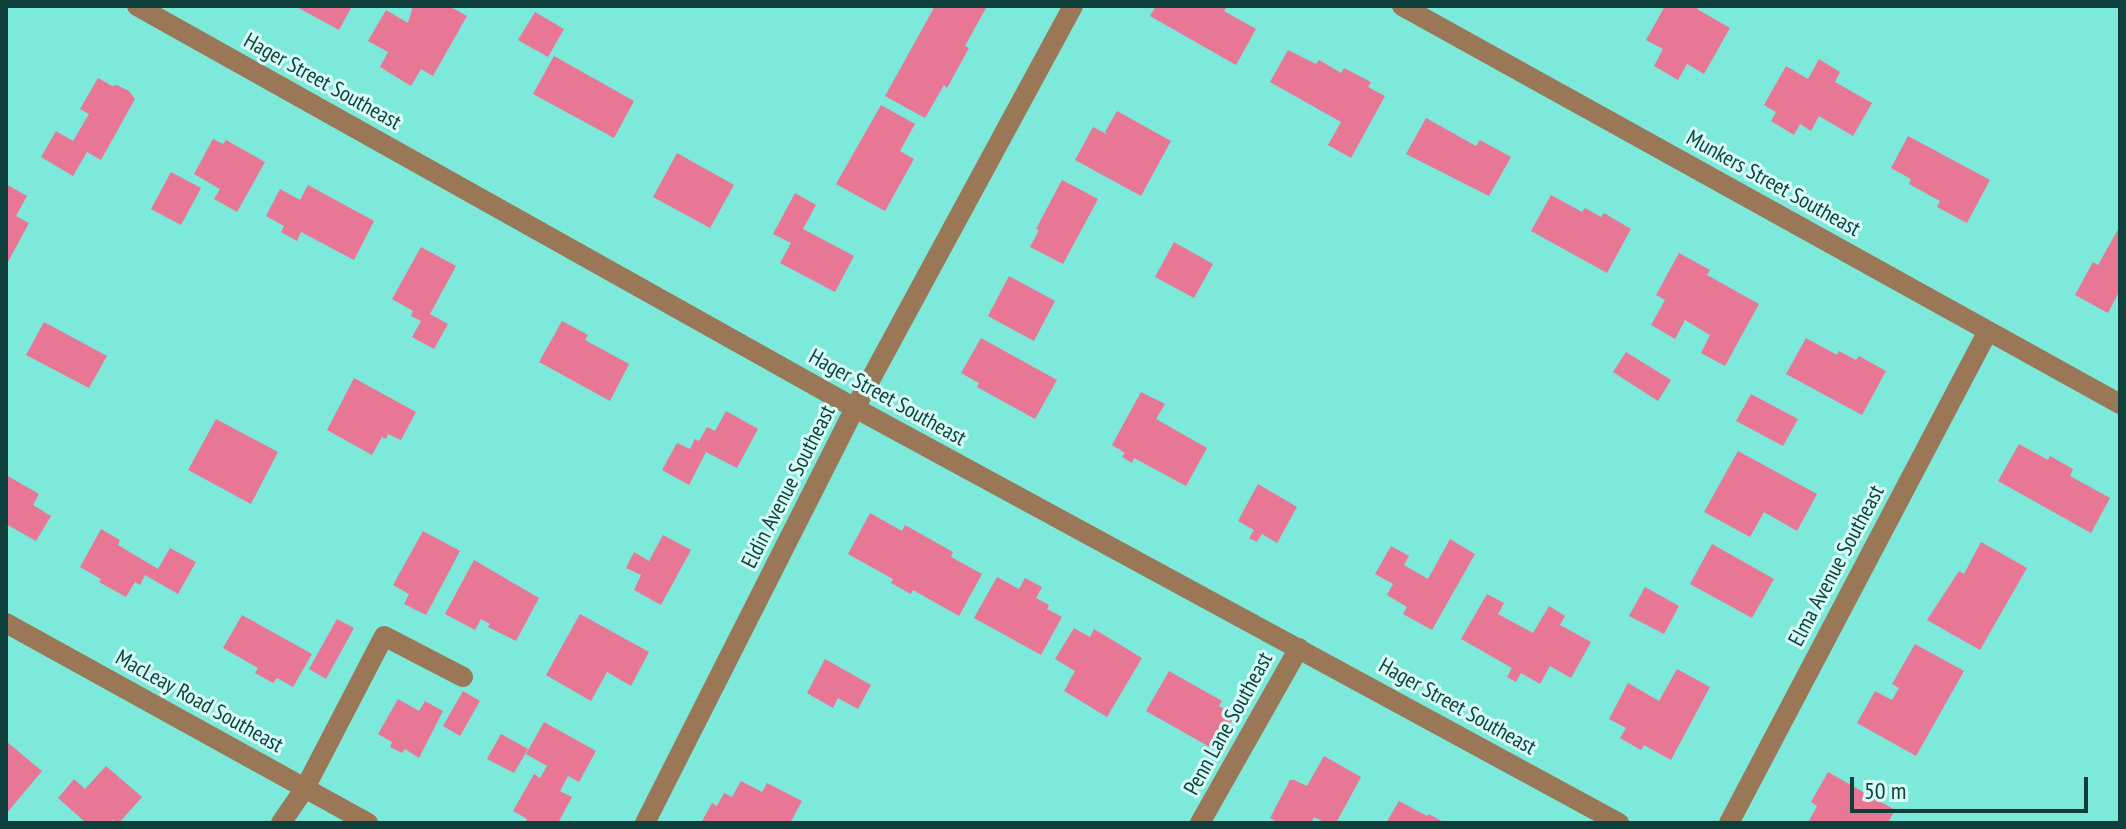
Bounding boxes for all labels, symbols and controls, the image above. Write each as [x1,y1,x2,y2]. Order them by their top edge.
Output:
street label: Hager Street Southeast [239,28,405,136]
street label: Munkers Street Southeast [1682,125,1864,243]
street label: Hager Street Southeast [804,344,970,452]
street label: Eldin Avenue Southeast [737,401,841,573]
street label: Elma Avenue Southeast [1784,481,1890,651]
street label: MacLeay Road Southeast [111,645,287,759]
street label: Penn Lane Southeast [1179,648,1279,800]
street label: Hager Street Southeast [1374,653,1540,761]
scale bar [1854,761,2092,811]
text: 50 m [1864,775,1906,806]

